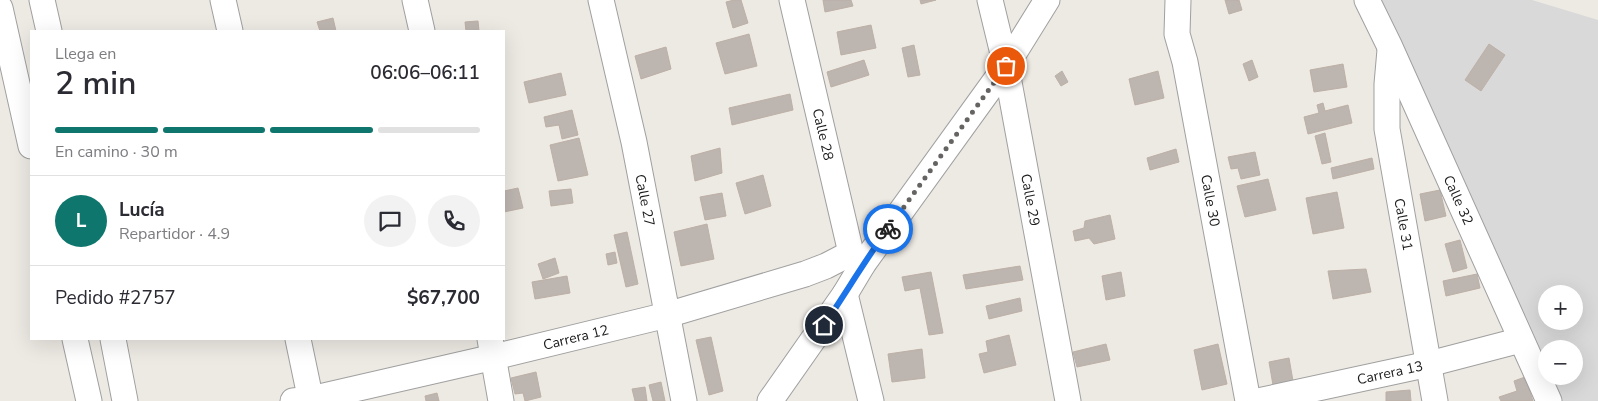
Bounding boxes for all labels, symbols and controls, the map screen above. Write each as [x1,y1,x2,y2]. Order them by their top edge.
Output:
text: Llega en [55,43,116,65]
pin [985,45,1027,87]
icon: bag [992,52,1020,80]
text: 06:06–06:11 [370,60,480,86]
text: 2 min [55,62,137,105]
street label: Calle 28 [808,107,838,162]
text: En camino · 30 m [55,141,178,163]
street label: Calle 29 [1016,172,1044,228]
street label: Calle 32 [1439,172,1478,228]
street label: Calle 27 [630,173,659,228]
street label: Calle 30 [1196,173,1224,228]
button: chat [364,195,416,247]
button: phone [428,195,480,247]
text: Lucía [119,197,165,223]
street label: Calle 31 [1389,197,1417,252]
courier [863,204,913,254]
text: L [76,208,86,234]
icon: bike [874,215,902,243]
text: Repartidor · 4.9 [119,223,230,245]
text: Pedido #2757 [55,285,176,311]
text: $67,700 [407,285,480,311]
map controls [1538,285,1583,385]
button: + [1538,285,1583,330]
pin [803,304,845,346]
icon: home [810,311,838,339]
street label: Carrera 12 [541,321,611,355]
button: − [1538,340,1583,385]
street label: Carrera 13 [1355,357,1425,389]

